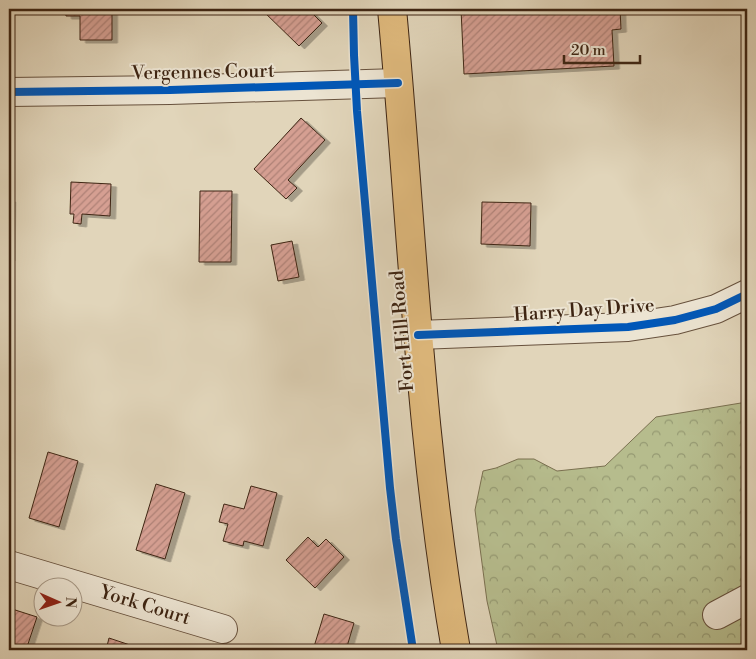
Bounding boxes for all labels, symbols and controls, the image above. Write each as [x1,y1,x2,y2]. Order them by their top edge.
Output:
scale bar [564,32,640,64]
text: 20 m [571,41,606,60]
street label: Vergennes Court [130,59,275,85]
street label: Fort Hill Road [385,269,419,393]
street label: Harry Day Drive [513,293,655,327]
north arrow [32,576,82,626]
street label: York Court [96,580,194,630]
text: N [61,597,79,608]

